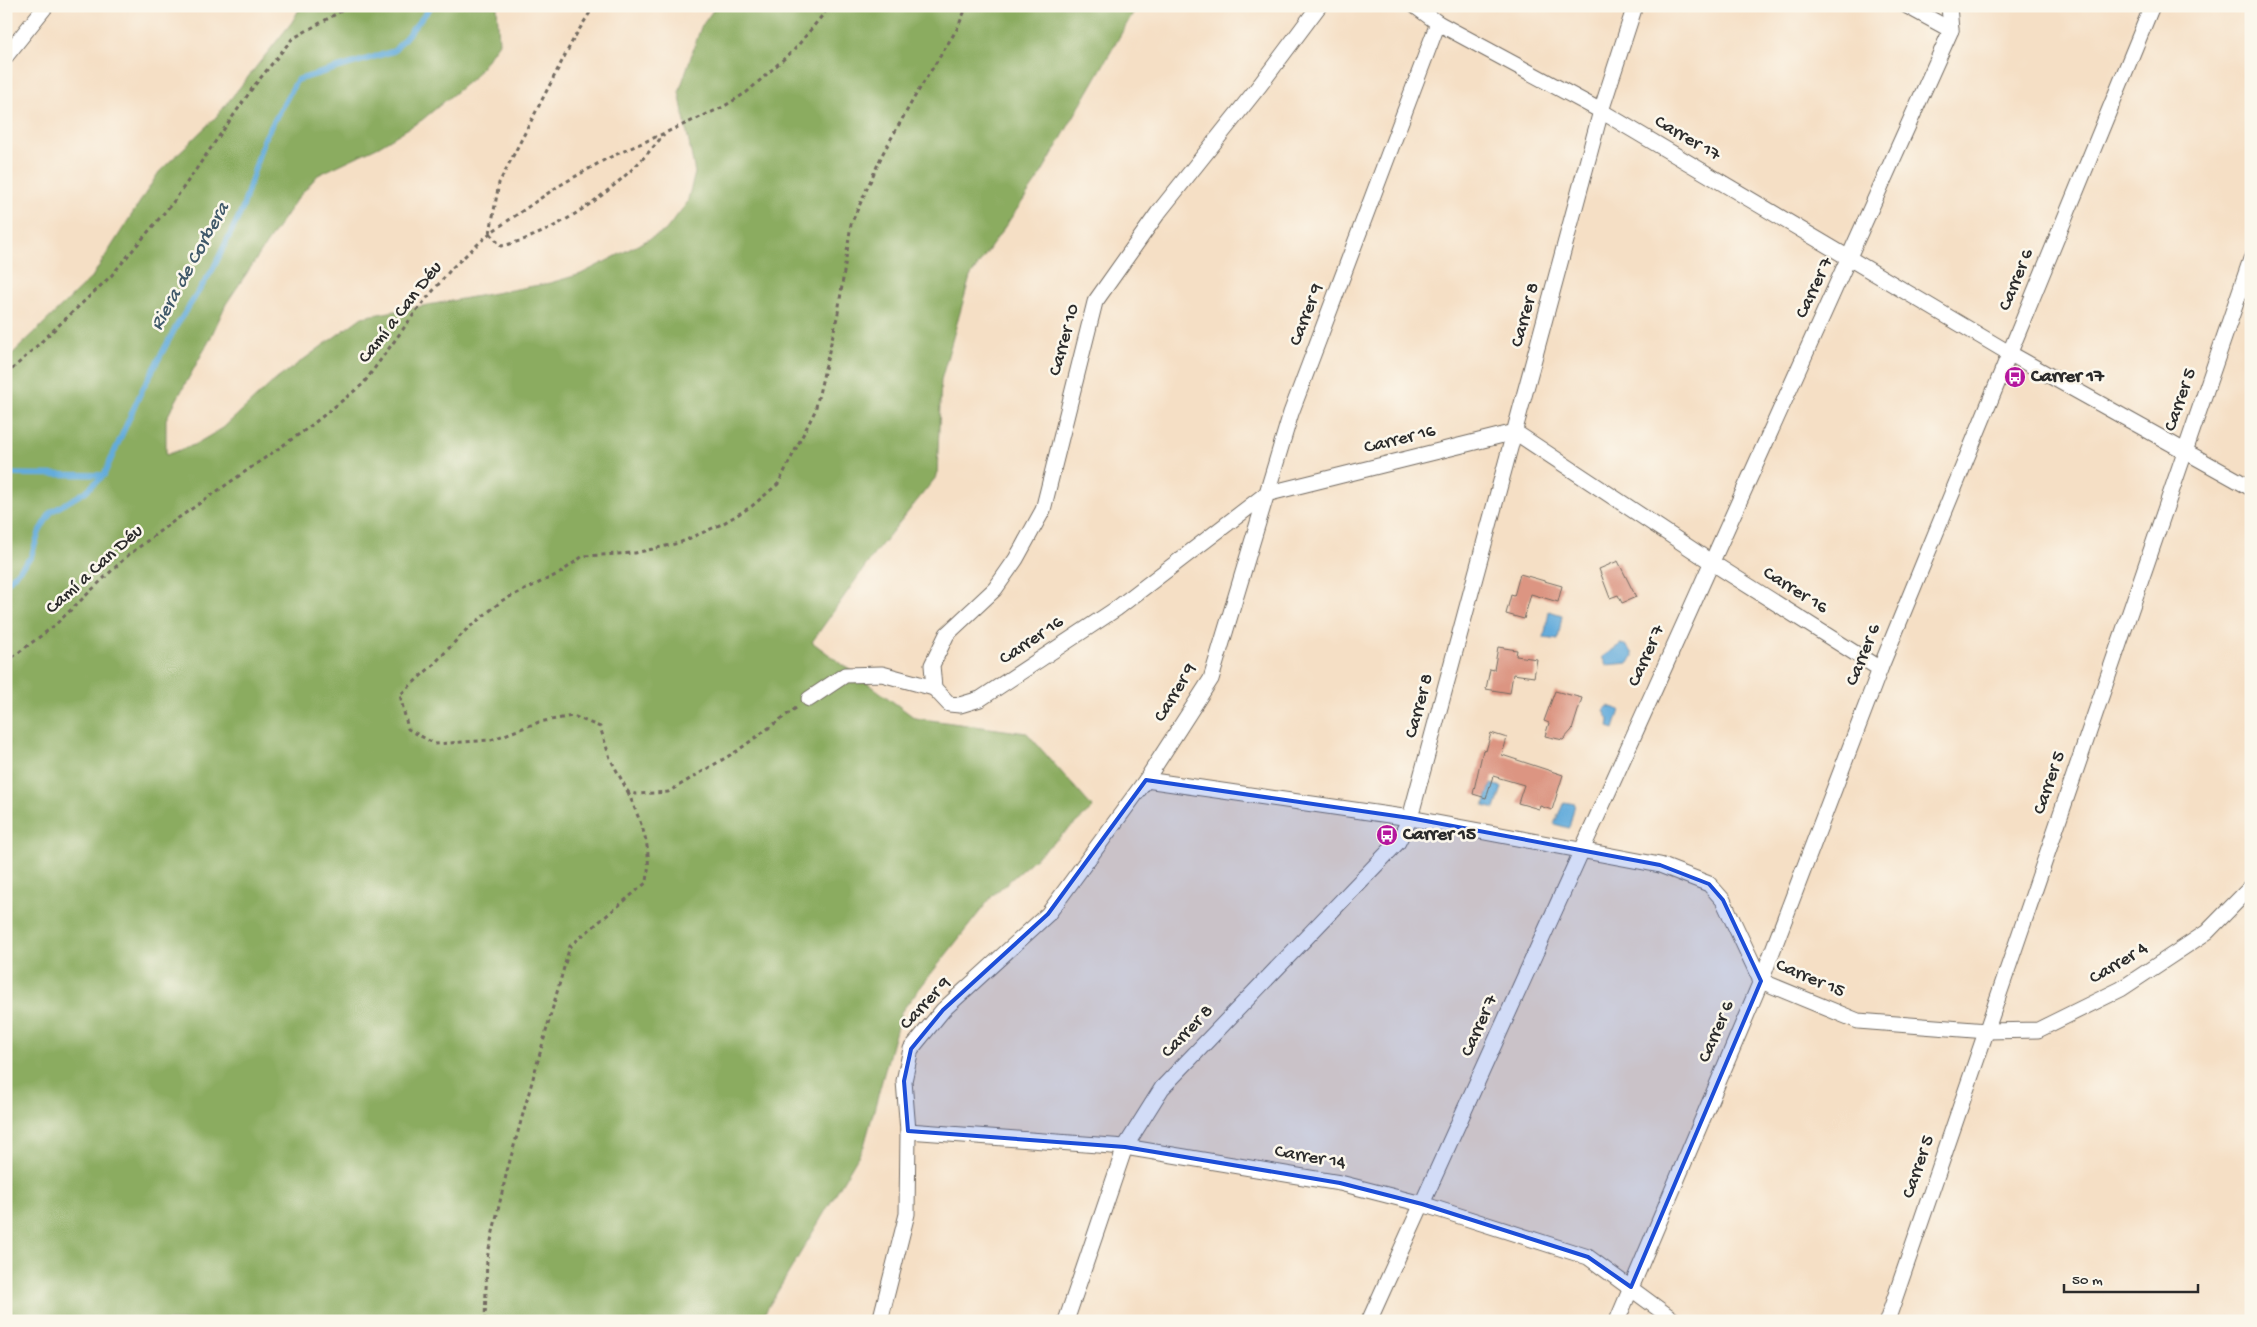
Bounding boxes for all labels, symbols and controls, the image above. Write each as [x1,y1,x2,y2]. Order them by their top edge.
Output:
street label: Carrer 17 [1650,111,1725,168]
water label: Riera de Corbera [146,198,236,335]
street label: Carrer 6 [1994,245,2040,314]
street label: Carrer 7 [1791,253,1840,322]
street label: Camí a Can Déu [354,257,448,369]
street label: Carrer 9 [1285,280,1330,349]
street label: Carrer 8 [1506,280,1546,350]
street label: Carrer 10 [1044,301,1086,379]
bus stop icon: Carrer 17 [2003,365,2027,389]
street label: Carrer 5 [2159,365,2203,435]
place label: Carrer 17 [2030,366,2105,389]
street label: Carrer 16 [1362,420,1438,460]
street label: Camí a Can Déu [41,520,149,620]
street label: Carrer 16 [1758,562,1832,620]
street label: Carrer 16 [995,611,1069,671]
street label: Carrer 6 [1841,620,1887,689]
street label: Carrer 7 [1623,621,1671,690]
street label: Carrer 9 [1149,659,1203,727]
street label: Carrer 8 [1400,671,1440,741]
street label: Carrer 5 [2028,748,2072,818]
bus stop icon: Carrer 15 [1375,823,1399,847]
place label: Carrer 15 [1402,824,1476,847]
street label: Carrer 4 [2086,938,2152,990]
street label: Carrer 15 [1772,954,1848,1004]
street label: Carrer 9 [895,972,957,1036]
street label: Carrer 7 [1456,991,1504,1060]
street label: Carrer 6 [1694,997,1740,1066]
street label: Carrer 8 [1157,1000,1219,1064]
street label: Carrer 5 [1897,1132,1941,1202]
street label: Carrer 14 [1273,1140,1347,1176]
scale bar [2064,1262,2198,1294]
text: 50 m [2072,1272,2103,1290]

